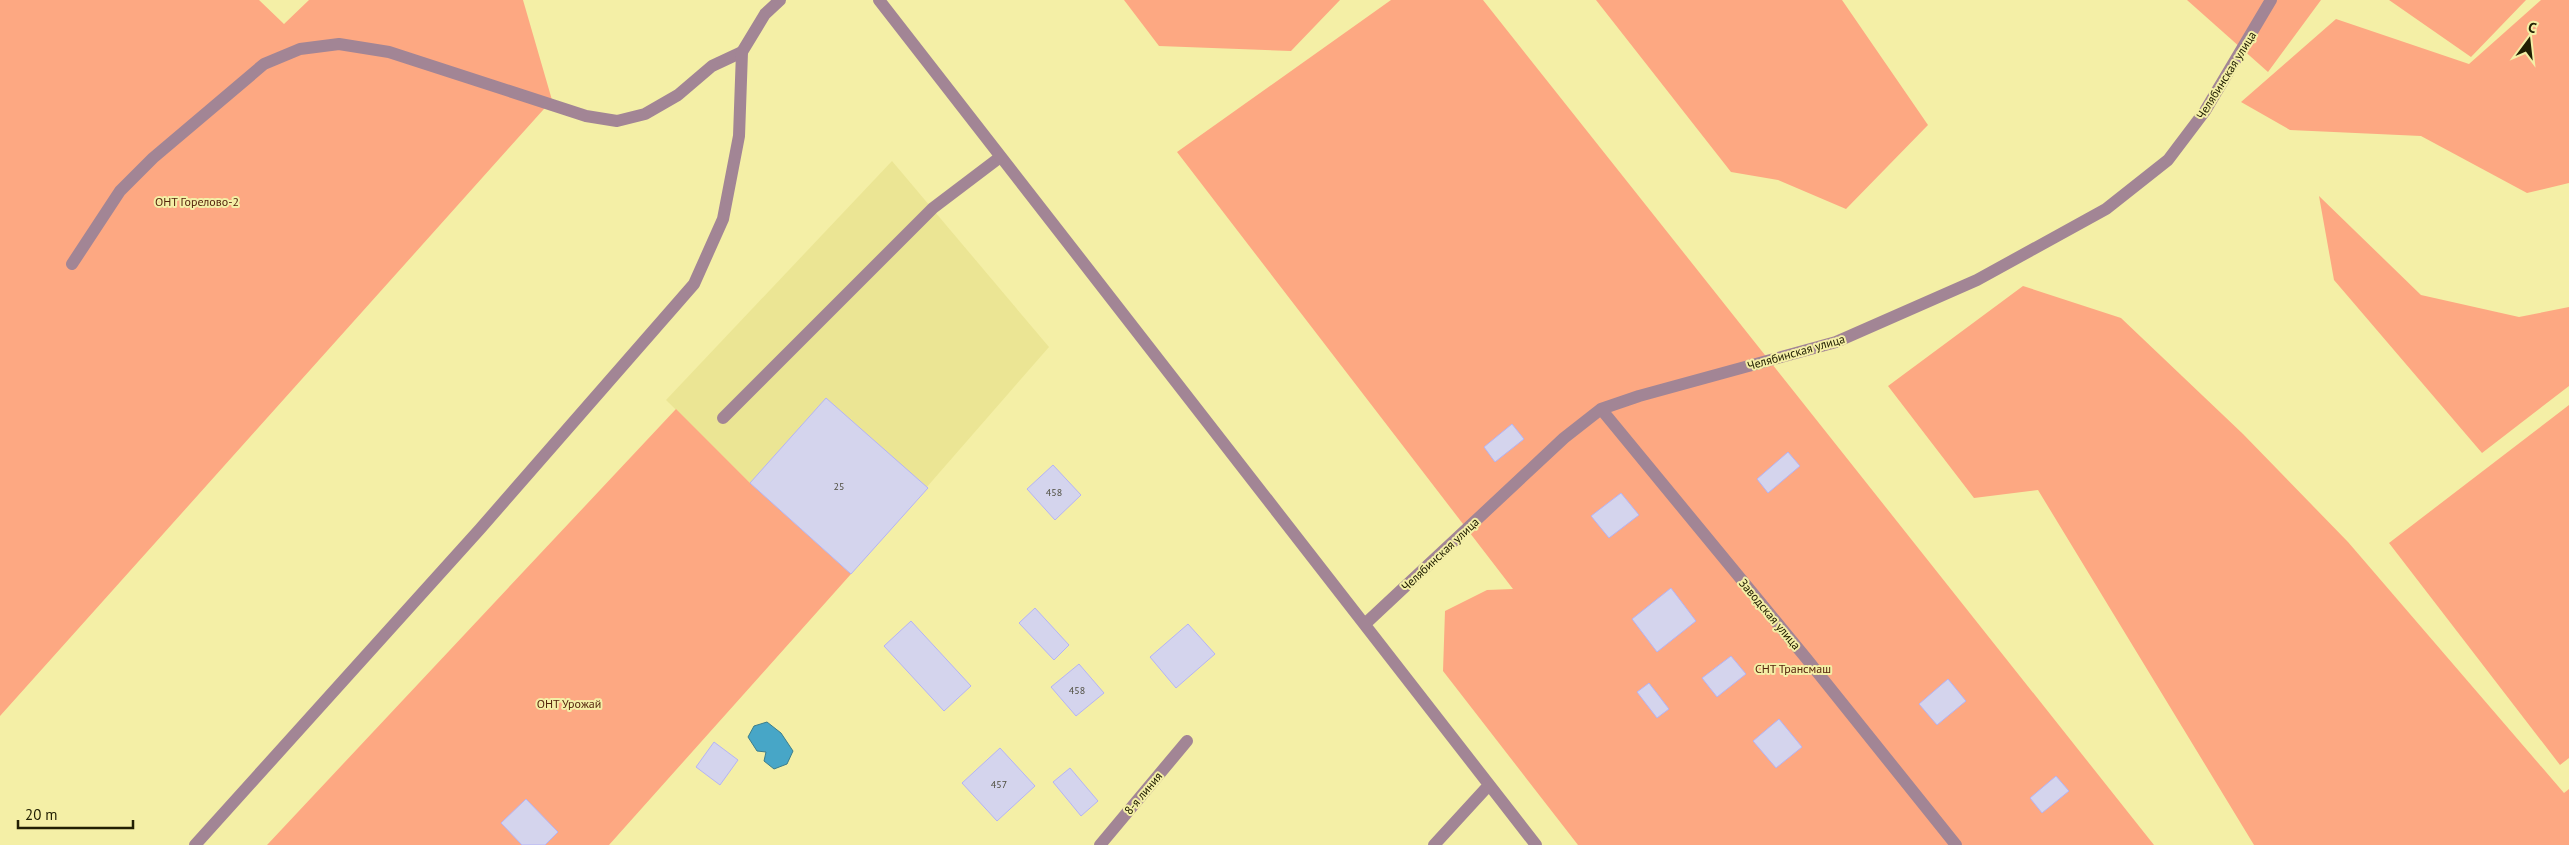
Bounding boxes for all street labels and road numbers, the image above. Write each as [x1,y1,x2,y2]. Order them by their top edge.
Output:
street label: Челябинская улица [2193,28,2259,122]
street label: Челябинская улица [1745,331,1847,373]
street label: Челябинская улица [1398,514,1482,594]
street label: Заводская улица [1736,576,1804,652]
street label: 8-я линия [1121,769,1165,817]

